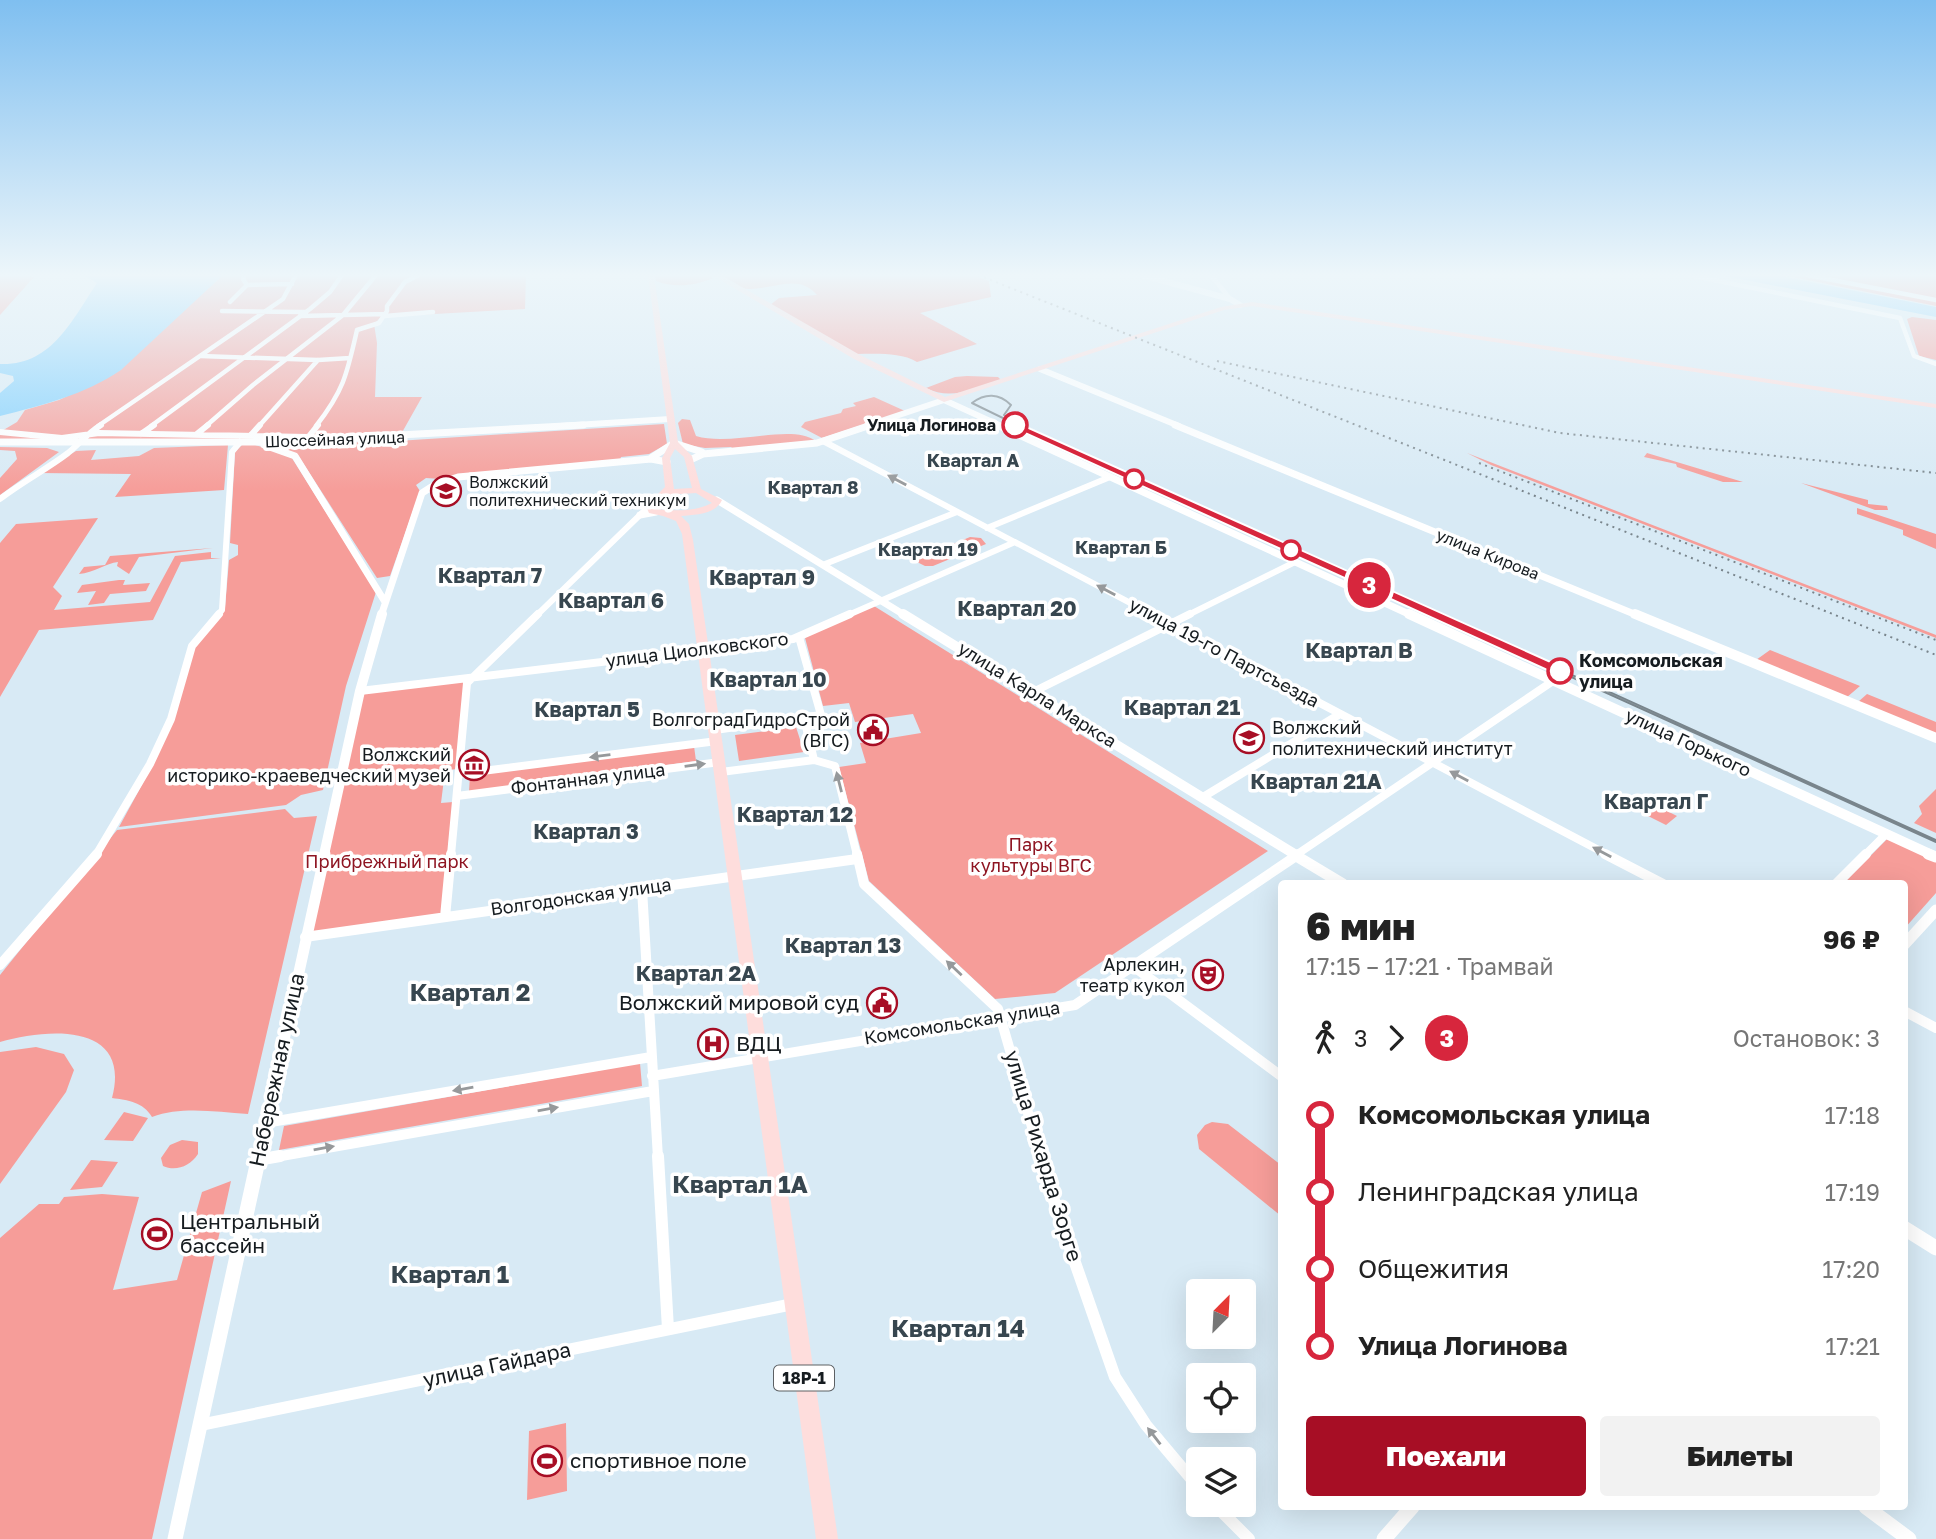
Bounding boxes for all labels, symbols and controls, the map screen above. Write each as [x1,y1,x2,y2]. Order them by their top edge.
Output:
marker: Улица Логинова [1002,412,1028,438]
place label: Улица Логинова [867,415,996,435]
street label: Шоссейная улица [264,427,406,451]
district label: Квартал А [927,449,1019,471]
unlabelled marker [1124,469,1144,489]
place label: Волжский политехнический техникум [469,472,687,510]
school or university icon: Волжский политехнический техникум [429,474,463,508]
one-way arrow [887,474,907,486]
district label: Квартал 8 [767,476,859,498]
street label: улица Кирова [1434,524,1542,584]
district label: Квартал Б [1075,536,1167,558]
district label: Квартал 19 [878,538,978,560]
unlabelled marker [1281,540,1301,560]
district label: Квартал 7 [438,562,542,588]
line badge: 3 [1346,562,1392,608]
district label: Квартал 9 [709,564,815,590]
text: 3 [1362,570,1376,599]
one-way arrow [1096,585,1116,596]
district label: Квартал 6 [558,587,664,613]
street label: улица 19-го Партсъезда [1126,593,1323,712]
district label: Квартал 20 [957,595,1077,621]
street label: улица Циолковского [604,627,789,671]
street label: улица Карла Маркса [954,636,1121,752]
district label: Квартал В [1305,637,1413,663]
place label: Комсомольская улица [1579,649,1723,692]
marker: Комсомольская улица [1547,658,1573,684]
district label: Квартал 10 [709,666,827,692]
district label: Квартал 21 [1124,694,1240,720]
district label: Квартал 5 [534,696,640,722]
street label: улица Горького [1622,703,1755,781]
place label: ВолгоградГидроСтрой (ВГС) [652,708,850,751]
public building icon: ВолгоградГидроСтрой (ВГС) [856,713,890,747]
place label: Волжский политехнический институт [1272,716,1513,759]
school or university icon: Волжский политехнический институт [1232,721,1266,755]
place label: Волжский историко-краеведческий музей [167,743,451,786]
museum icon: Волжский историко-краеведческий музей [457,748,491,782]
one-way arrow [589,751,611,762]
street label: Фонтанная улица [509,758,666,798]
one-way arrow [684,759,706,770]
district label: Квартал 21А [1250,768,1382,794]
one-way arrow [833,771,844,793]
one-way arrow [1449,771,1469,782]
district label: Квартал Г [1604,788,1709,814]
district label: Квартал 12 [737,801,853,827]
district label: Квартал 3 [533,818,639,844]
park label: Парк культуры ВГС [970,833,1092,876]
one-way arrow [1593,846,1612,858]
park label: Прибрежный парк [305,850,469,872]
street label: Волгодонская улица [489,872,673,920]
text: 6 мин [1306,903,1415,948]
text: 96 ₽ [1823,924,1880,955]
district label: Квартал 13 [785,932,901,958]
text: 17:15 – 17:21 · Трамвай [1306,952,1553,980]
place label: Арлекин, театр кукол [1080,953,1185,996]
theatre icon: Арлекин, театр кукол [1191,958,1225,992]
district label: Квартал 2А [636,960,756,986]
one-way arrow [945,960,963,976]
street label: Набережная улица [243,971,309,1169]
district label: Квартал 2 [410,977,530,1006]
public building icon: Волжский мировой суд [865,986,899,1020]
place label: Волжский мировой суд [619,989,859,1015]
street label: Комсомольская улица [862,996,1061,1048]
icon: walk [1306,1019,1344,1057]
icon: forward [1377,1019,1415,1057]
text: 3 [1439,1023,1454,1052]
text: 3 [1354,1024,1367,1052]
text: Остановок: 3 [1733,1024,1880,1052]
hospital icon: ВДЦ [696,1027,730,1061]
place label: ВДЦ [736,1030,781,1056]
street label: улица Рихарда Зорге [999,1047,1089,1265]
one-way arrow [452,1084,474,1095]
text: Комсомольская улица [1358,1099,1650,1130]
text: 17:18 [1825,1101,1880,1129]
one-way arrow [537,1103,559,1114]
one-way arrow [313,1142,335,1153]
district label: Квартал 1А [672,1169,808,1198]
text: Ленинградская улица [1358,1176,1639,1207]
text: 17:19 [1825,1178,1880,1206]
place label: Центральный бассейн [180,1208,320,1258]
sports icon: Центральный бассейн [140,1217,174,1251]
text: Общежития [1358,1253,1509,1284]
text: 17:20 [1822,1255,1880,1283]
district label: Квартал 1 [391,1259,509,1288]
north arrow [1186,1279,1256,1349]
map controls [1186,1279,1256,1517]
district label: Квартал 14 [891,1313,1025,1342]
text: Улица Логинова [1358,1330,1568,1361]
text: 17:21 [1825,1332,1880,1360]
street label: улица Гайдара [420,1336,573,1392]
button: locate [1186,1363,1256,1433]
road number: 18Р-1 [774,1366,834,1390]
button: Поехали [1306,1416,1586,1496]
button: Билеты [1600,1416,1880,1496]
one-way arrow [1147,1428,1162,1446]
sports icon: спортивное поле [530,1444,564,1478]
place label: спортивное поле [570,1447,747,1473]
button: layers [1186,1447,1256,1517]

